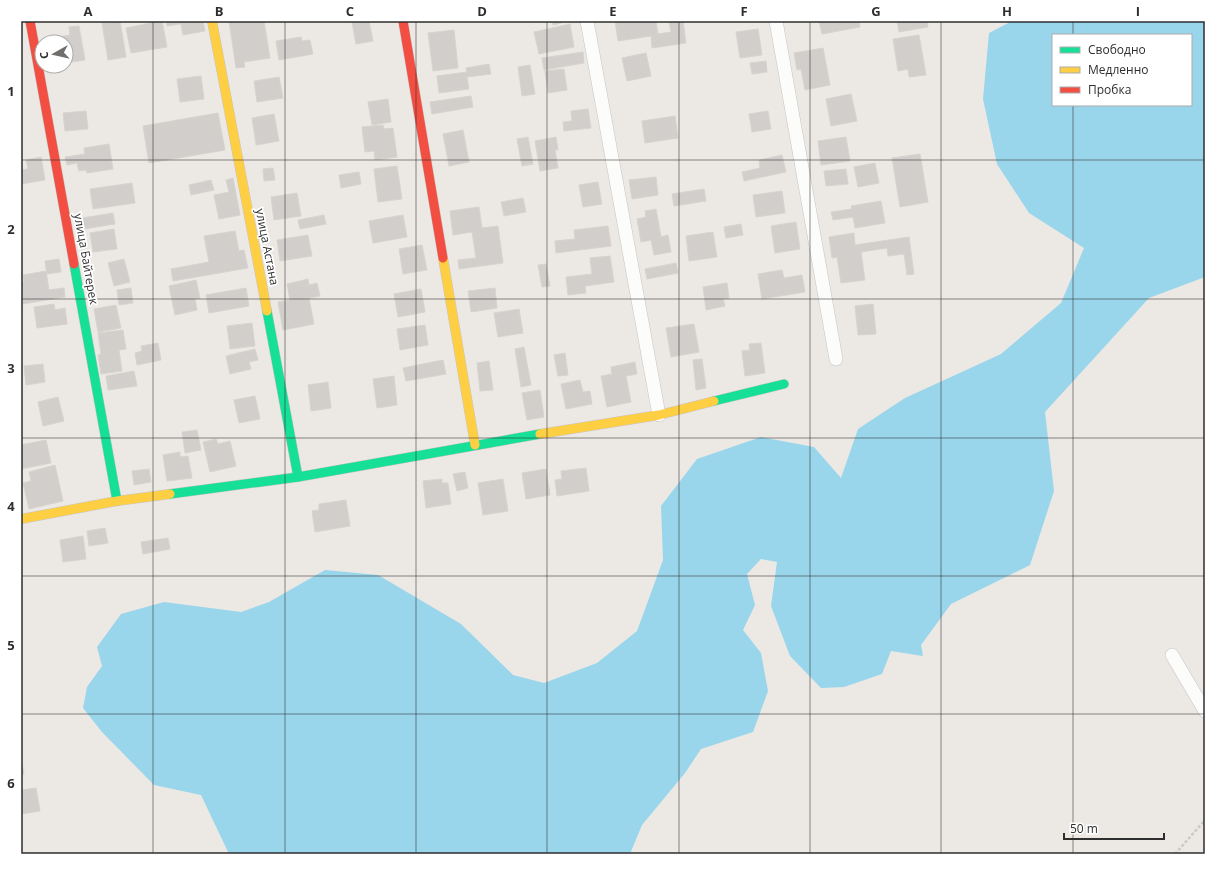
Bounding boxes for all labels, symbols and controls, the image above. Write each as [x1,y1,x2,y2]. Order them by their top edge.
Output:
text: A [84,2,93,20]
text: B [215,2,224,20]
text: C [346,2,354,20]
text: D [477,2,487,20]
text: E [609,2,617,20]
text: F [740,2,748,20]
text: G [871,2,881,20]
text: H [1002,2,1012,20]
text: I [1136,2,1140,20]
north arrow [34,34,74,74]
legend [1052,34,1192,106]
text: Свободно [1088,41,1146,58]
text: С [36,51,52,60]
text: Медленно [1088,61,1148,78]
text: Пробка [1088,81,1131,98]
text: 1 [7,82,15,100]
street label: улица Астана [252,207,283,287]
street label: улица Байтерек [70,212,103,307]
text: 2 [7,220,15,238]
text: 3 [7,359,15,377]
text: 4 [7,497,15,515]
text: 5 [7,636,15,654]
text: 6 [7,774,15,792]
scale bar [1064,815,1164,841]
text: 50 m [1070,820,1098,837]

